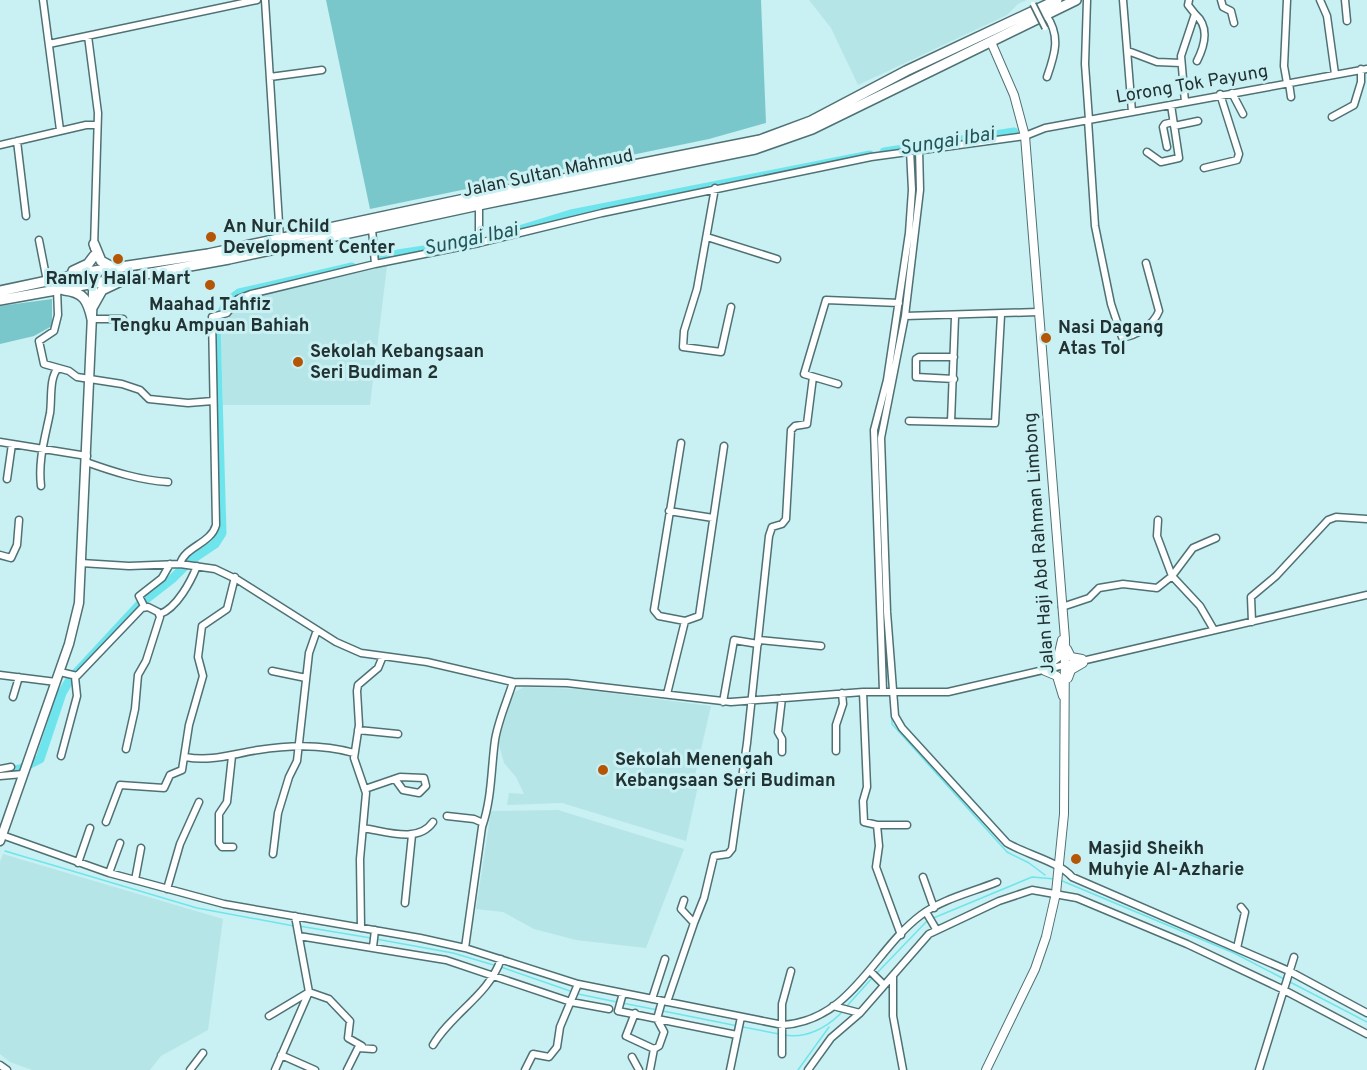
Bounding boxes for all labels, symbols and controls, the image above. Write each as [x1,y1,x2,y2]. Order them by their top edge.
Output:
street label: Lorong Tok Payung [1114,60,1270,110]
water label: Sungai Ibai [898,122,997,162]
street label: Jalan Sultan Mahmud [461,145,635,203]
place label: An Nur Child Development Center [223,216,395,260]
water label: Sungai Ibai [421,217,522,263]
marker: An Nur Child Development Center [204,230,218,244]
marker: Ramly Halal Mart [111,252,125,266]
place label: Ramly Halal Mart [45,268,191,291]
marker: Maahad Tahfiz Tengku Ampuan Bahiah [203,278,217,292]
place label: Maahad Tahfiz Tengku Ampuan Bahiah [111,294,309,338]
place label: Nasi Dagang Atas Tol [1058,317,1164,361]
marker: Nasi Dagang Atas Tol [1039,331,1053,345]
place label: Sekolah Kebangsaan Seri Budiman 2 [310,341,484,385]
marker: Sekolah Kebangsaan Seri Budiman 2 [291,355,305,369]
street label: Jalan Haji Abd Rahman Limbong [1019,412,1061,674]
place label: Sekolah Menengah Kebangsaan Seri Budiman [615,749,836,793]
marker: Sekolah Menengah Kebangsaan Seri Budiman [596,763,610,777]
place label: Masjid Sheikh Muhyie Al-Azharie [1088,838,1244,882]
marker: Masjid Sheikh Muhyie Al-Azharie [1069,852,1083,866]

